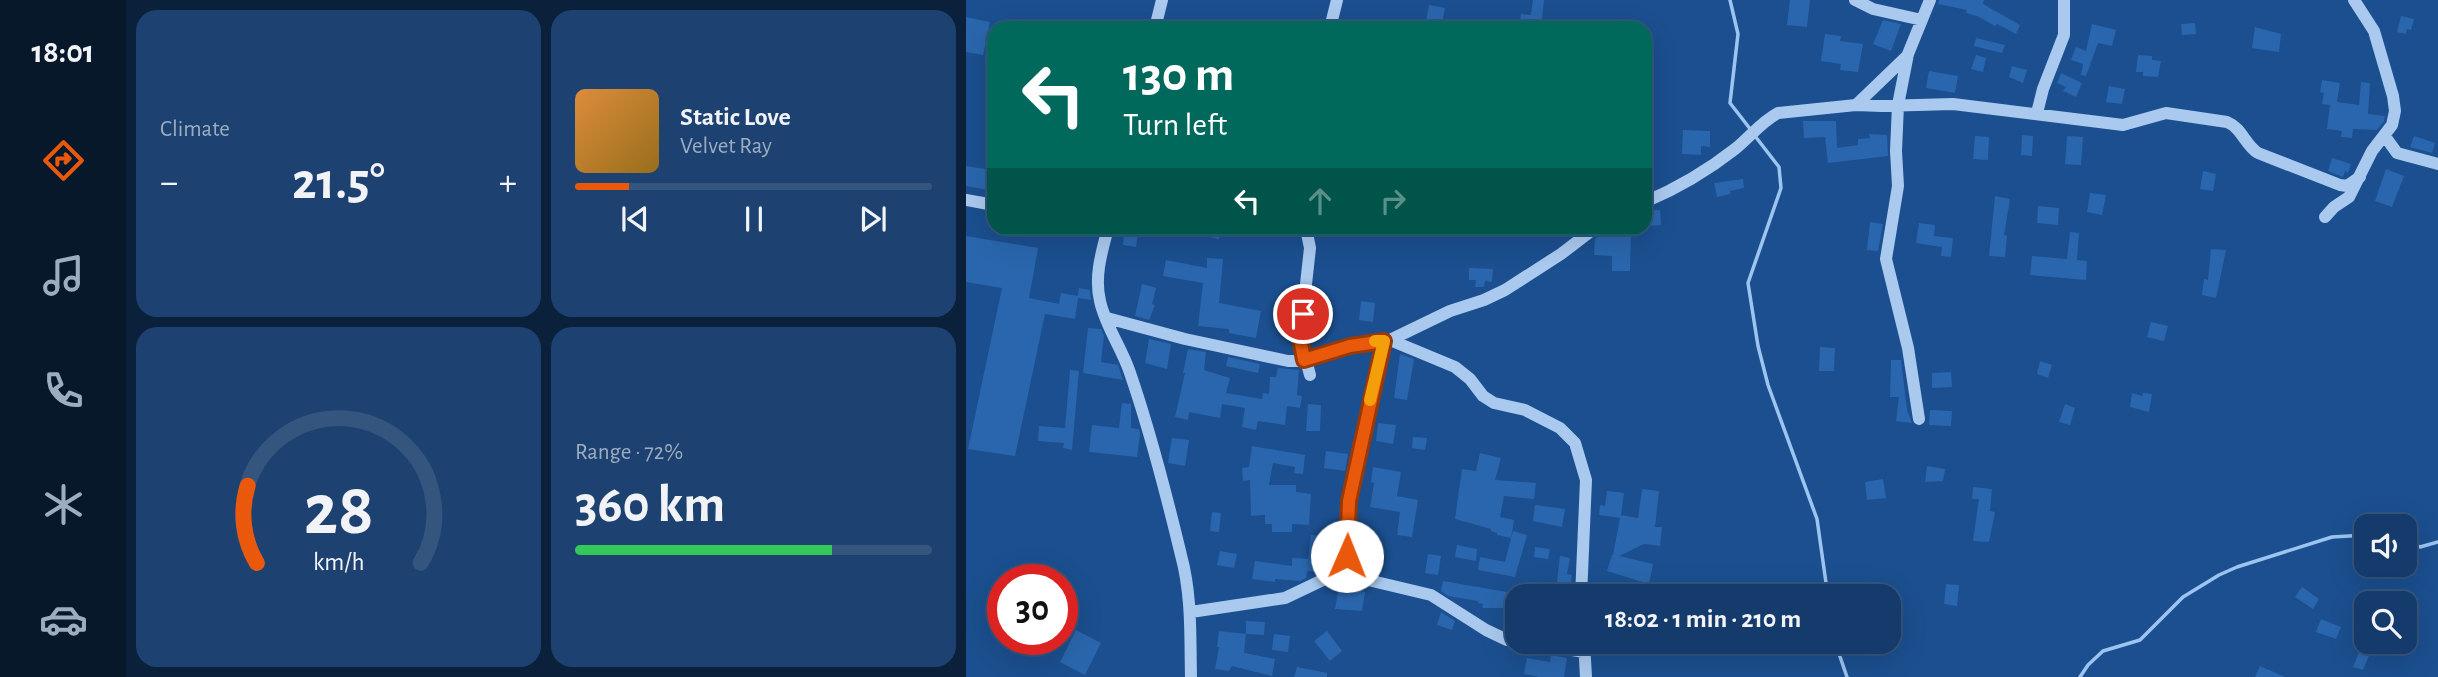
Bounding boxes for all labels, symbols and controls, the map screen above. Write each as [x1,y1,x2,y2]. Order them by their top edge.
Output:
text: 18:01 [32,36,94,68]
icon: left [1008,49,1099,140]
text: 130 m [1123,51,1234,100]
text: Static Love [680,104,791,130]
text: Turn left [1123,109,1227,141]
text: Climate [160,118,230,141]
text: Velvet Ray [680,135,772,158]
icon: directions [39,136,88,185]
text: 21.5° [292,156,385,208]
text: − [160,164,178,202]
text: + [499,164,517,202]
icon: left [1228,182,1266,220]
icon: ahead [1301,182,1339,220]
icon: right [1374,182,1412,220]
icon: previous [616,200,654,238]
icon: pause [735,200,773,238]
icon: next [854,200,892,238]
icon: music [39,251,88,300]
pin [1273,284,1333,344]
icon: arrive [1284,295,1322,333]
icon: phone [39,366,88,415]
text: Range · 72% [575,441,683,464]
text: 28 [303,475,374,548]
text: 360 km [575,479,725,531]
icon: climate [39,480,88,529]
map controls [2354,514,2417,654]
button: sound [2354,514,2417,577]
position arrow [1310,519,1384,593]
text: km/h [313,550,364,575]
speed limit sign: 30 [987,564,1078,655]
button: search [2354,591,2417,654]
icon: car [39,595,88,644]
text: 18:02 · 1 min · 210 m [1605,606,1801,632]

